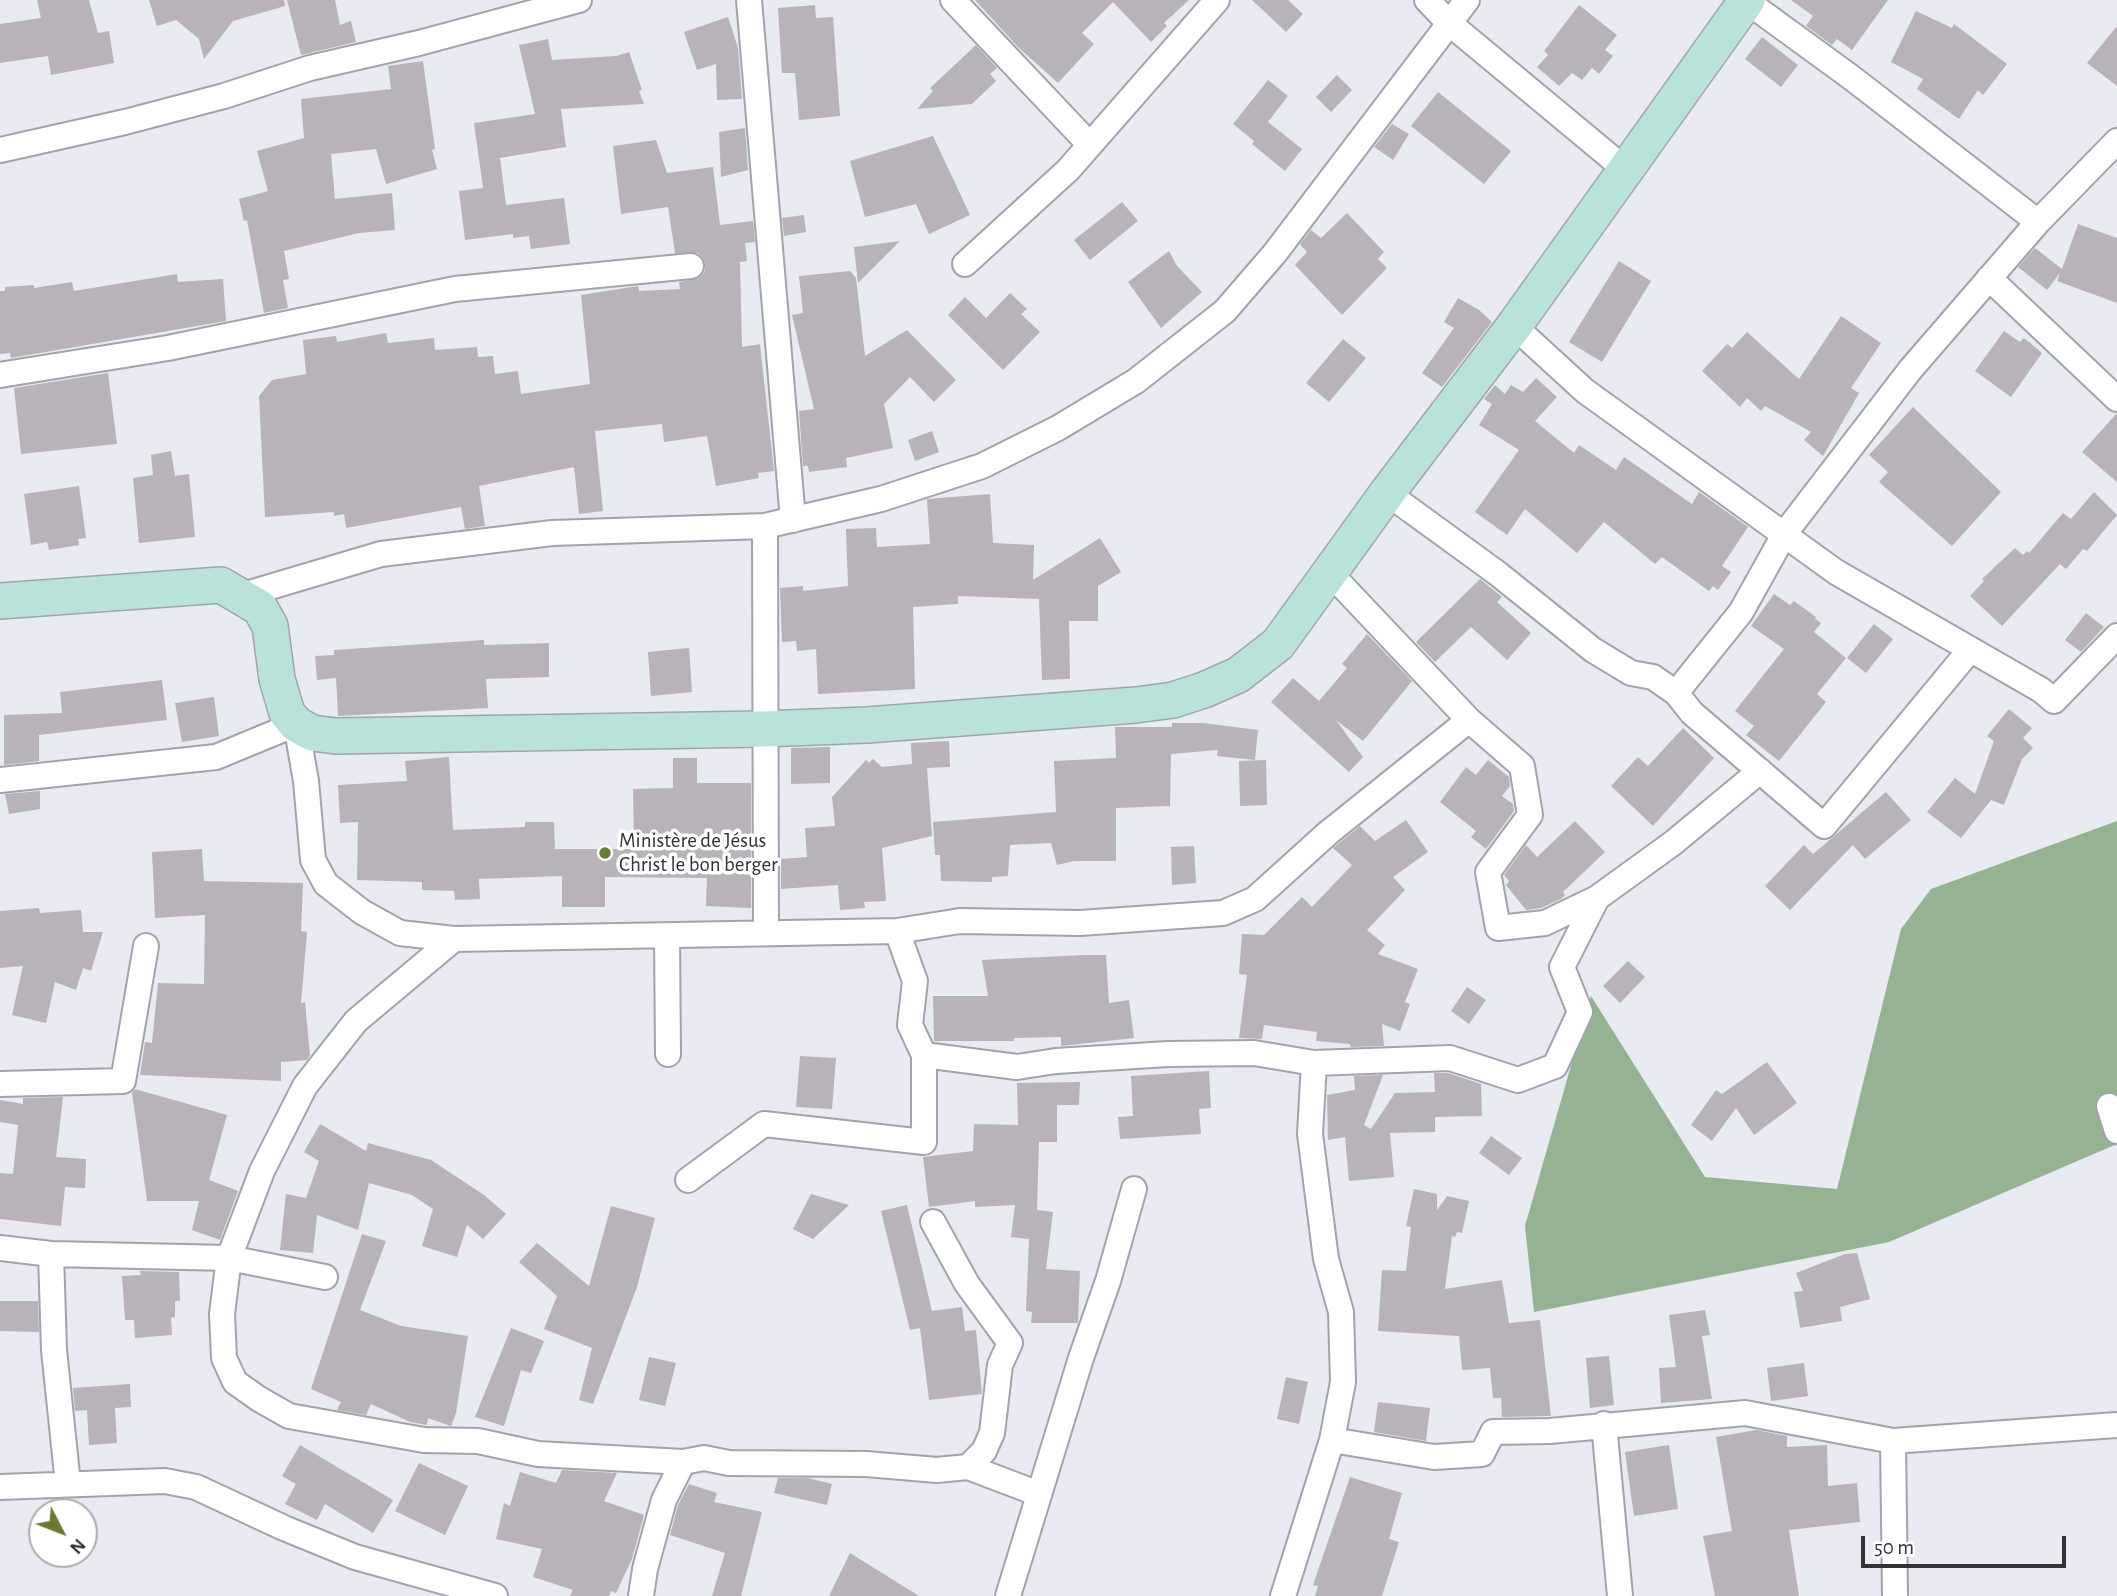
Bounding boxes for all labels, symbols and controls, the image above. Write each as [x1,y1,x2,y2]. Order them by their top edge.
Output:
place label: Ministère de Jésus Christ le bon berger [619,828,778,878]
marker: Ministère de Jésus Christ le bon berger [597,845,613,861]
north arrow [28,1498,98,1568]
scale bar [1865,1522,2070,1566]
text: N [66,1535,89,1557]
text: 50 m [1874,1537,1914,1558]

